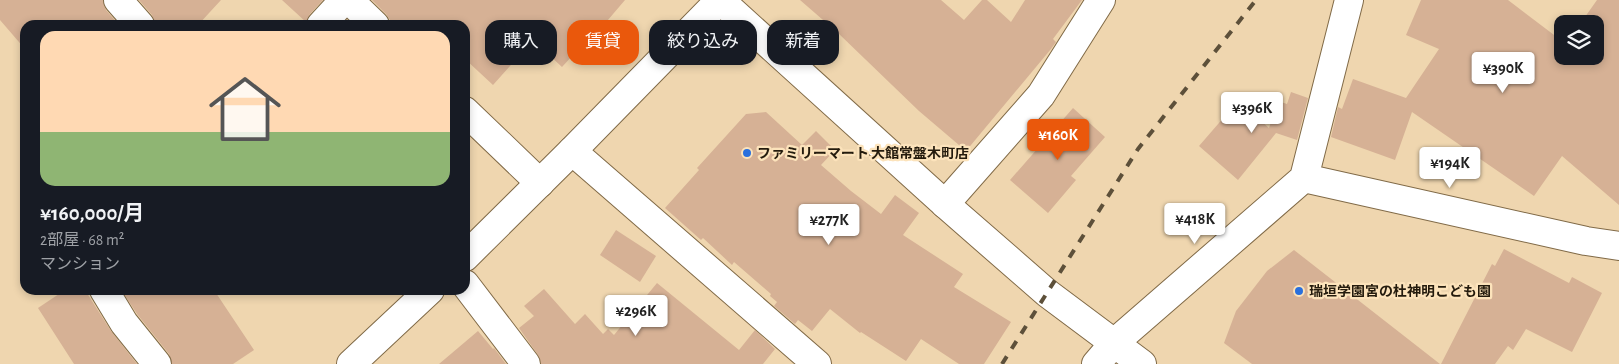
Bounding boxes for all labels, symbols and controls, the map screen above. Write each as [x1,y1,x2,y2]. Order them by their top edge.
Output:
map controls [1554,15,1604,65]
button: layers [1554,15,1604,65]
chip: 購入 [485,20,557,65]
chip: 賃貸 [567,20,639,65]
chip: 絞り込み [649,20,757,65]
chip: 新着 [767,20,839,65]
pin: ¥390K [1468,52,1538,94]
text: ¥390K [1483,60,1523,76]
icon: home [200,64,290,154]
pin: ¥396K [1217,92,1287,134]
text: ¥396K [1232,100,1272,116]
pin: ¥160K [1023,119,1093,161]
text: ¥160K [1038,127,1078,143]
place label: ファミリーマート 大館常盤木町店 [757,146,969,161]
pin: ¥194K [1415,146,1485,189]
marker: ファミリーマート 大館常盤木町店 [741,147,753,159]
text: ¥194K [1430,155,1470,171]
pin: ¥418K [1160,202,1230,245]
text: ¥160,000/月 [40,203,144,224]
pin: ¥277K [794,204,864,246]
text: ¥418K [1175,211,1215,227]
text: ¥277K [809,212,849,228]
text: 2部屋 · 68 m² [40,232,124,248]
text: マンション [40,256,120,272]
place label: 瑞垣学園宮の杜神明こども園 [1309,283,1491,299]
marker: 瑞垣学園宮の杜神明こども園 [1293,285,1305,297]
pin: ¥296K [601,294,671,337]
text: ¥296K [616,303,656,319]

